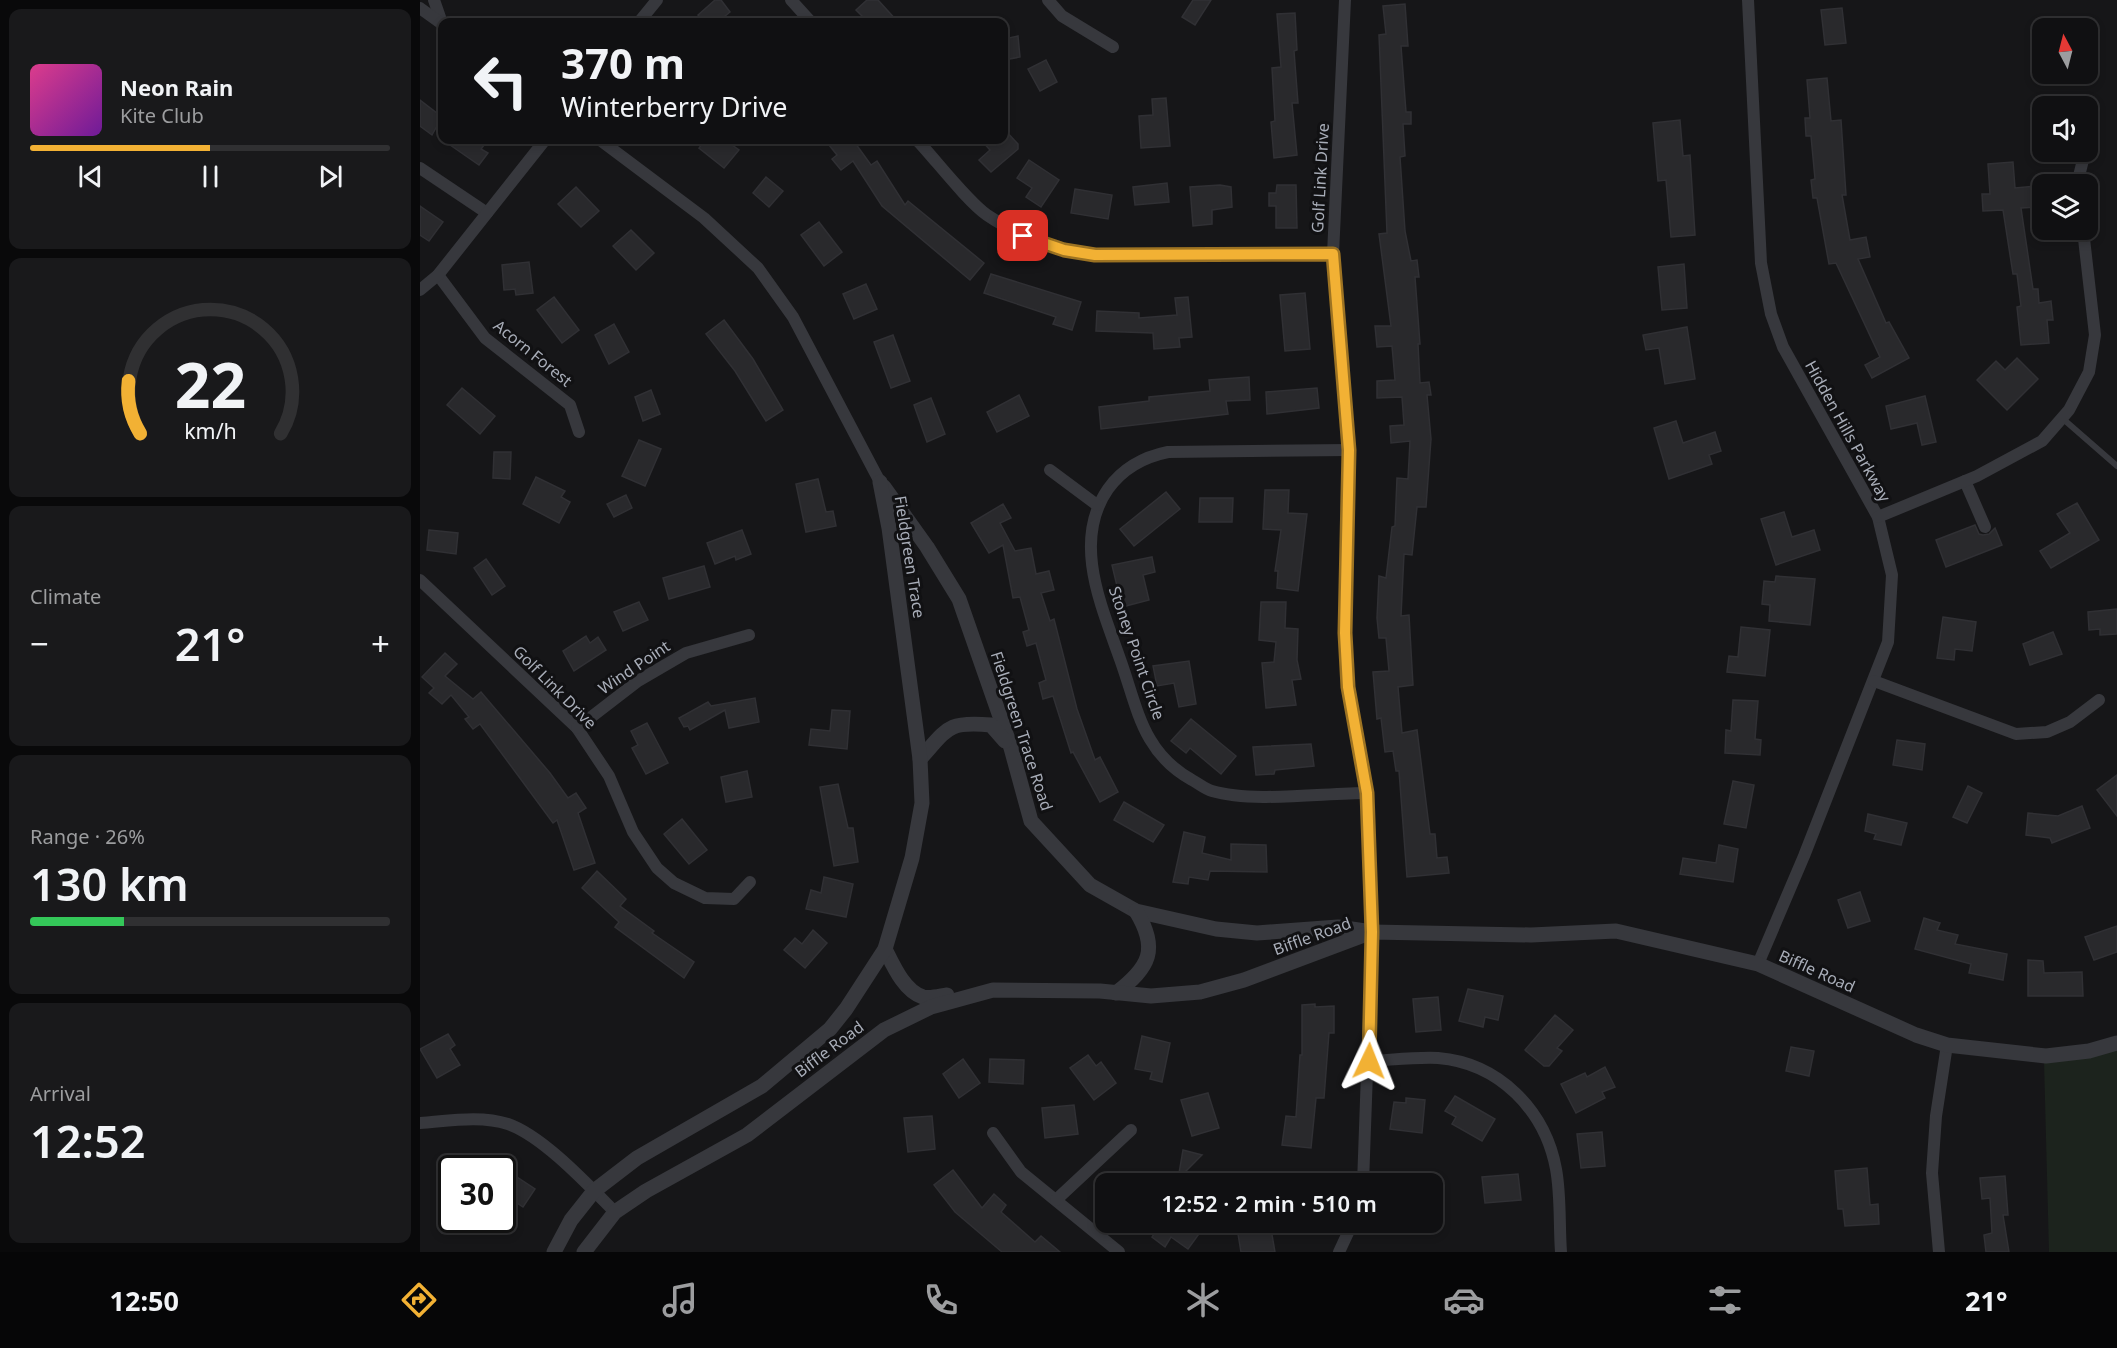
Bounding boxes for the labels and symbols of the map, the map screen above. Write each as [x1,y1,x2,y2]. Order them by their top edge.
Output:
north arrow [2032,18,2098,84]
street label: Golf Link Drive [1306,123,1334,233]
pin [997,210,1048,261]
street label: Acorn Forest [489,315,577,392]
street label: Hidden Hills Parkway [1800,356,1896,506]
street label: Fieldgreen Trace [889,494,931,620]
street label: Stoney Point Circle [1104,583,1170,723]
street label: Wind Point [594,635,674,699]
street label: Golf Link Drive [508,640,602,734]
street label: Fieldgreen Trace Road [986,649,1058,813]
street label: Biffle Road [1270,912,1354,960]
street label: Biffle Road [1775,944,1859,998]
street label: Biffle Road [790,1016,868,1082]
position arrow [1337,1029,1401,1093]
speed limit sign: 30 [438,1155,516,1233]

